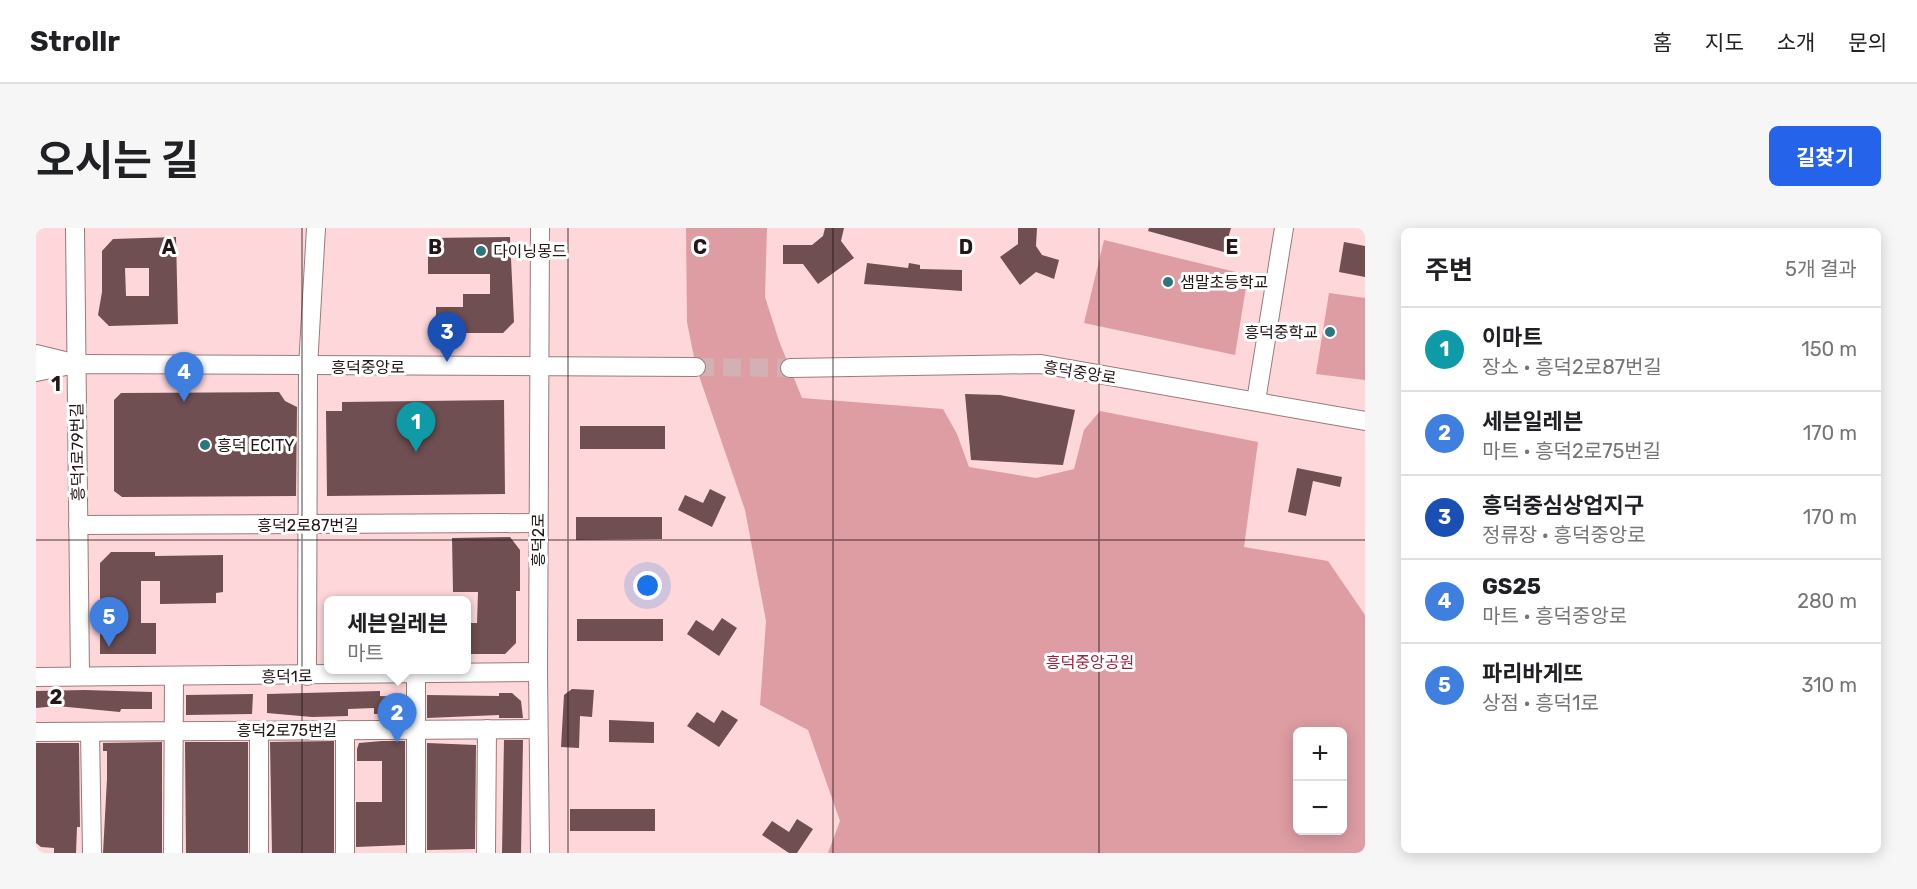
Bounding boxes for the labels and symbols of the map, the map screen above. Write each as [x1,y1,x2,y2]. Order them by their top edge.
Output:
text: A [162,235,177,259]
text: B [428,235,442,259]
text: C [693,235,707,259]
text: D [959,235,973,259]
text: E [1226,235,1238,259]
place label: 다이닝몽드 [493,242,567,261]
marker: 다이닝몽드 [474,244,488,258]
place label: 샘말초등학교 [1180,273,1268,292]
marker: 샘말초등학교 [1161,275,1175,289]
pin: 3 [428,312,466,362]
place label: 흥덕중학교 [1244,323,1318,342]
marker: 흥덕중학교 [1323,325,1337,339]
pin: 4 [164,352,204,402]
street label: 흥덕중앙로 [1042,357,1118,388]
street label: 흥덕중앙로 [331,358,405,377]
text: 1 [51,372,61,396]
pin: 1 [396,402,436,452]
street label: 흥덕1로79번길 [67,403,88,501]
place label: 흥덕 ECITY [217,436,295,455]
marker: 흥덕 ECITY [198,438,212,452]
street label: 흥덕2로 [529,513,548,567]
street label: 흥덕2로87번길 [257,516,359,535]
your location [633,571,662,600]
pin: 5 [90,598,128,647]
park label: 흥덕중앙공원 [1046,653,1134,672]
street label: 흥덕1로 [261,667,313,686]
text: 2 [50,685,63,709]
pin: 2 [378,694,416,743]
street label: 흥덕2로75번길 [237,721,337,740]

